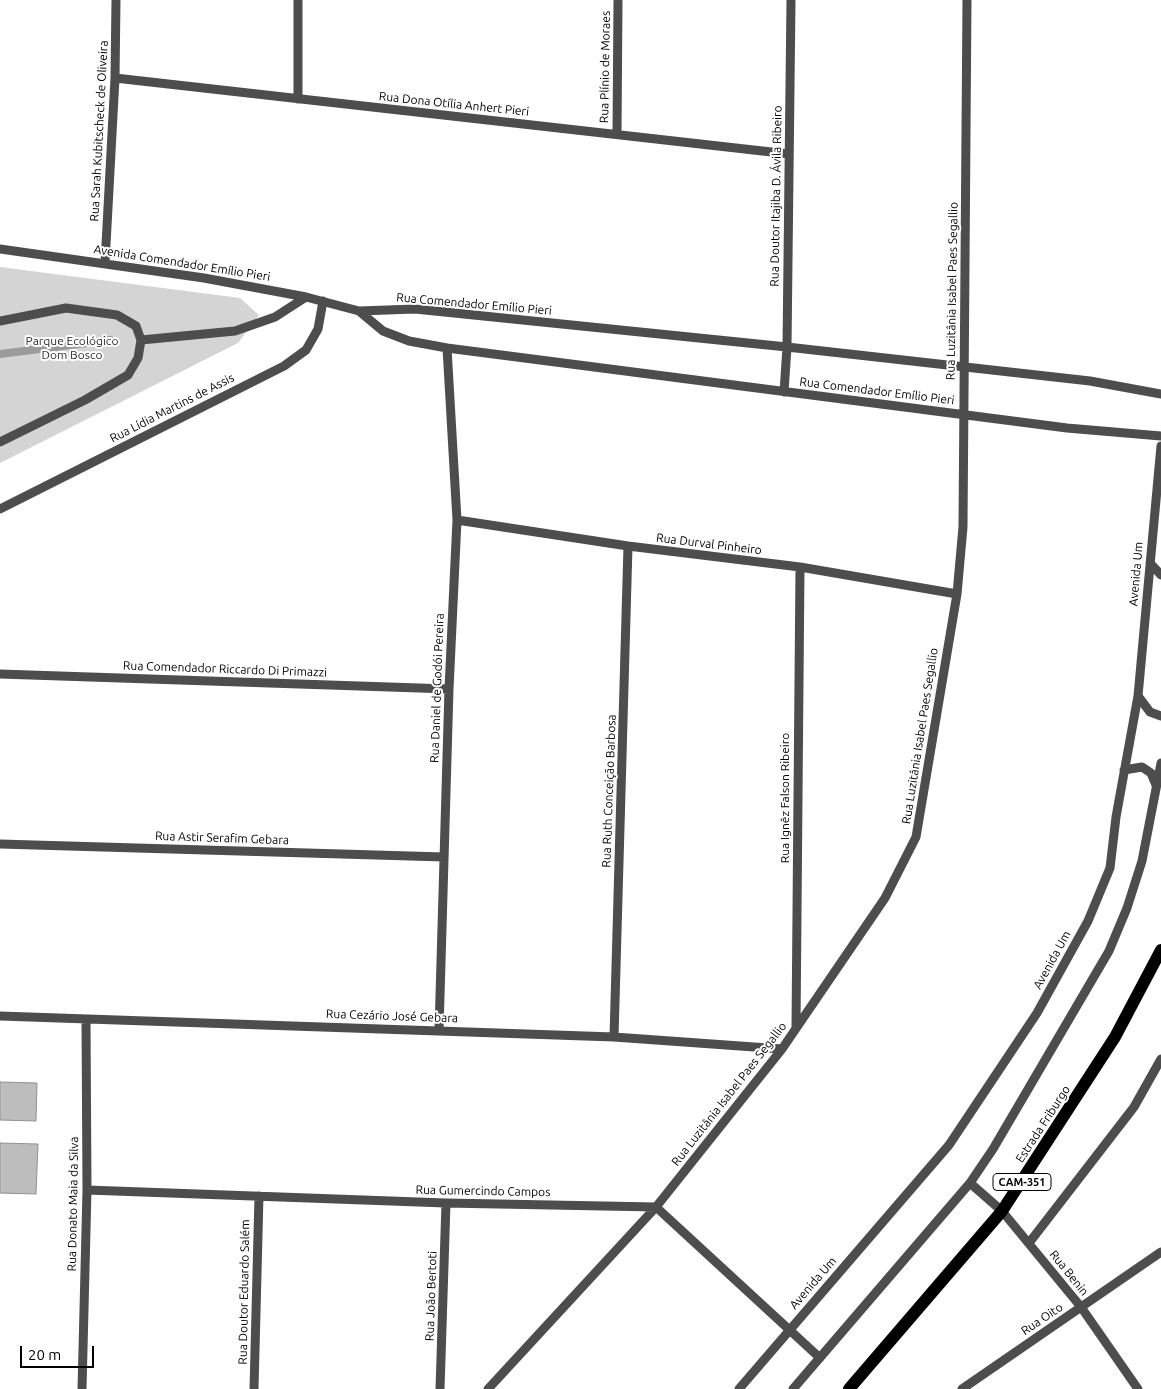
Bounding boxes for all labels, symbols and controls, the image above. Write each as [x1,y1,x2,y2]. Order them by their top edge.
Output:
street label: Rua Plínio de Moraes [597,11,613,123]
street label: Rua Sarah Kubitscheck de Oliveira [87,40,111,222]
street label: Rua Dona Otília Anhert Pieri [378,89,530,119]
street label: Rua Doutor Itajiba D. Ávila Ribeiro [767,105,785,287]
street label: Rua Luzitânia Isabel Paes Segallio [943,202,961,380]
street label: Avenida Comendador Emílio Pieri [93,242,271,284]
street label: Rua Comendador Emílio Pieri [396,290,552,318]
park label: Parque Ecológico Dom Bosco [26,334,118,362]
street label: Rua Lídia Martins de Assis [107,370,237,446]
street label: Rua Comendador Emílio Pieri [799,374,955,408]
street label: Rua Durval Pinheiro [655,530,763,558]
street label: Avenida Um [1126,541,1146,607]
street label: Rua Daniel de Godói Pereira [427,613,447,763]
street label: Rua Luzitânia Isabel Paes Segallio [899,647,941,825]
street label: Rua Comendador Riccardo Di Primazzi [123,658,327,680]
street label: Rua Ruth Conceição Barbosa [599,714,619,868]
street label: Rua Ignêz Falson Ribeiro [778,733,792,863]
street label: Rua Astir Serafim Gebara [155,828,289,848]
street label: Avenida Um [1030,928,1074,992]
street label: Rua Cezário José Gebara [326,1006,458,1026]
street label: Rua Luzitânia Isabel Paes Segallio [668,1019,790,1169]
street label: Estrada Friburgo [1013,1083,1073,1165]
street label: Rua Donato Maia da Silva [65,1136,81,1272]
road number: CAM-351 [993,1174,1051,1190]
street label: Rua Gumercindo Campos [415,1183,551,1199]
street label: Rua Doutor Eduardo Salém [236,1219,252,1365]
street label: Rua Benin [1046,1247,1092,1299]
street label: Rua João Bertoti [422,1251,440,1341]
street label: Avenida Um [786,1254,840,1312]
street label: Rua Oito [1018,1300,1066,1338]
scale bar [22,1336,96,1368]
text: 20 m [28,1346,61,1363]

